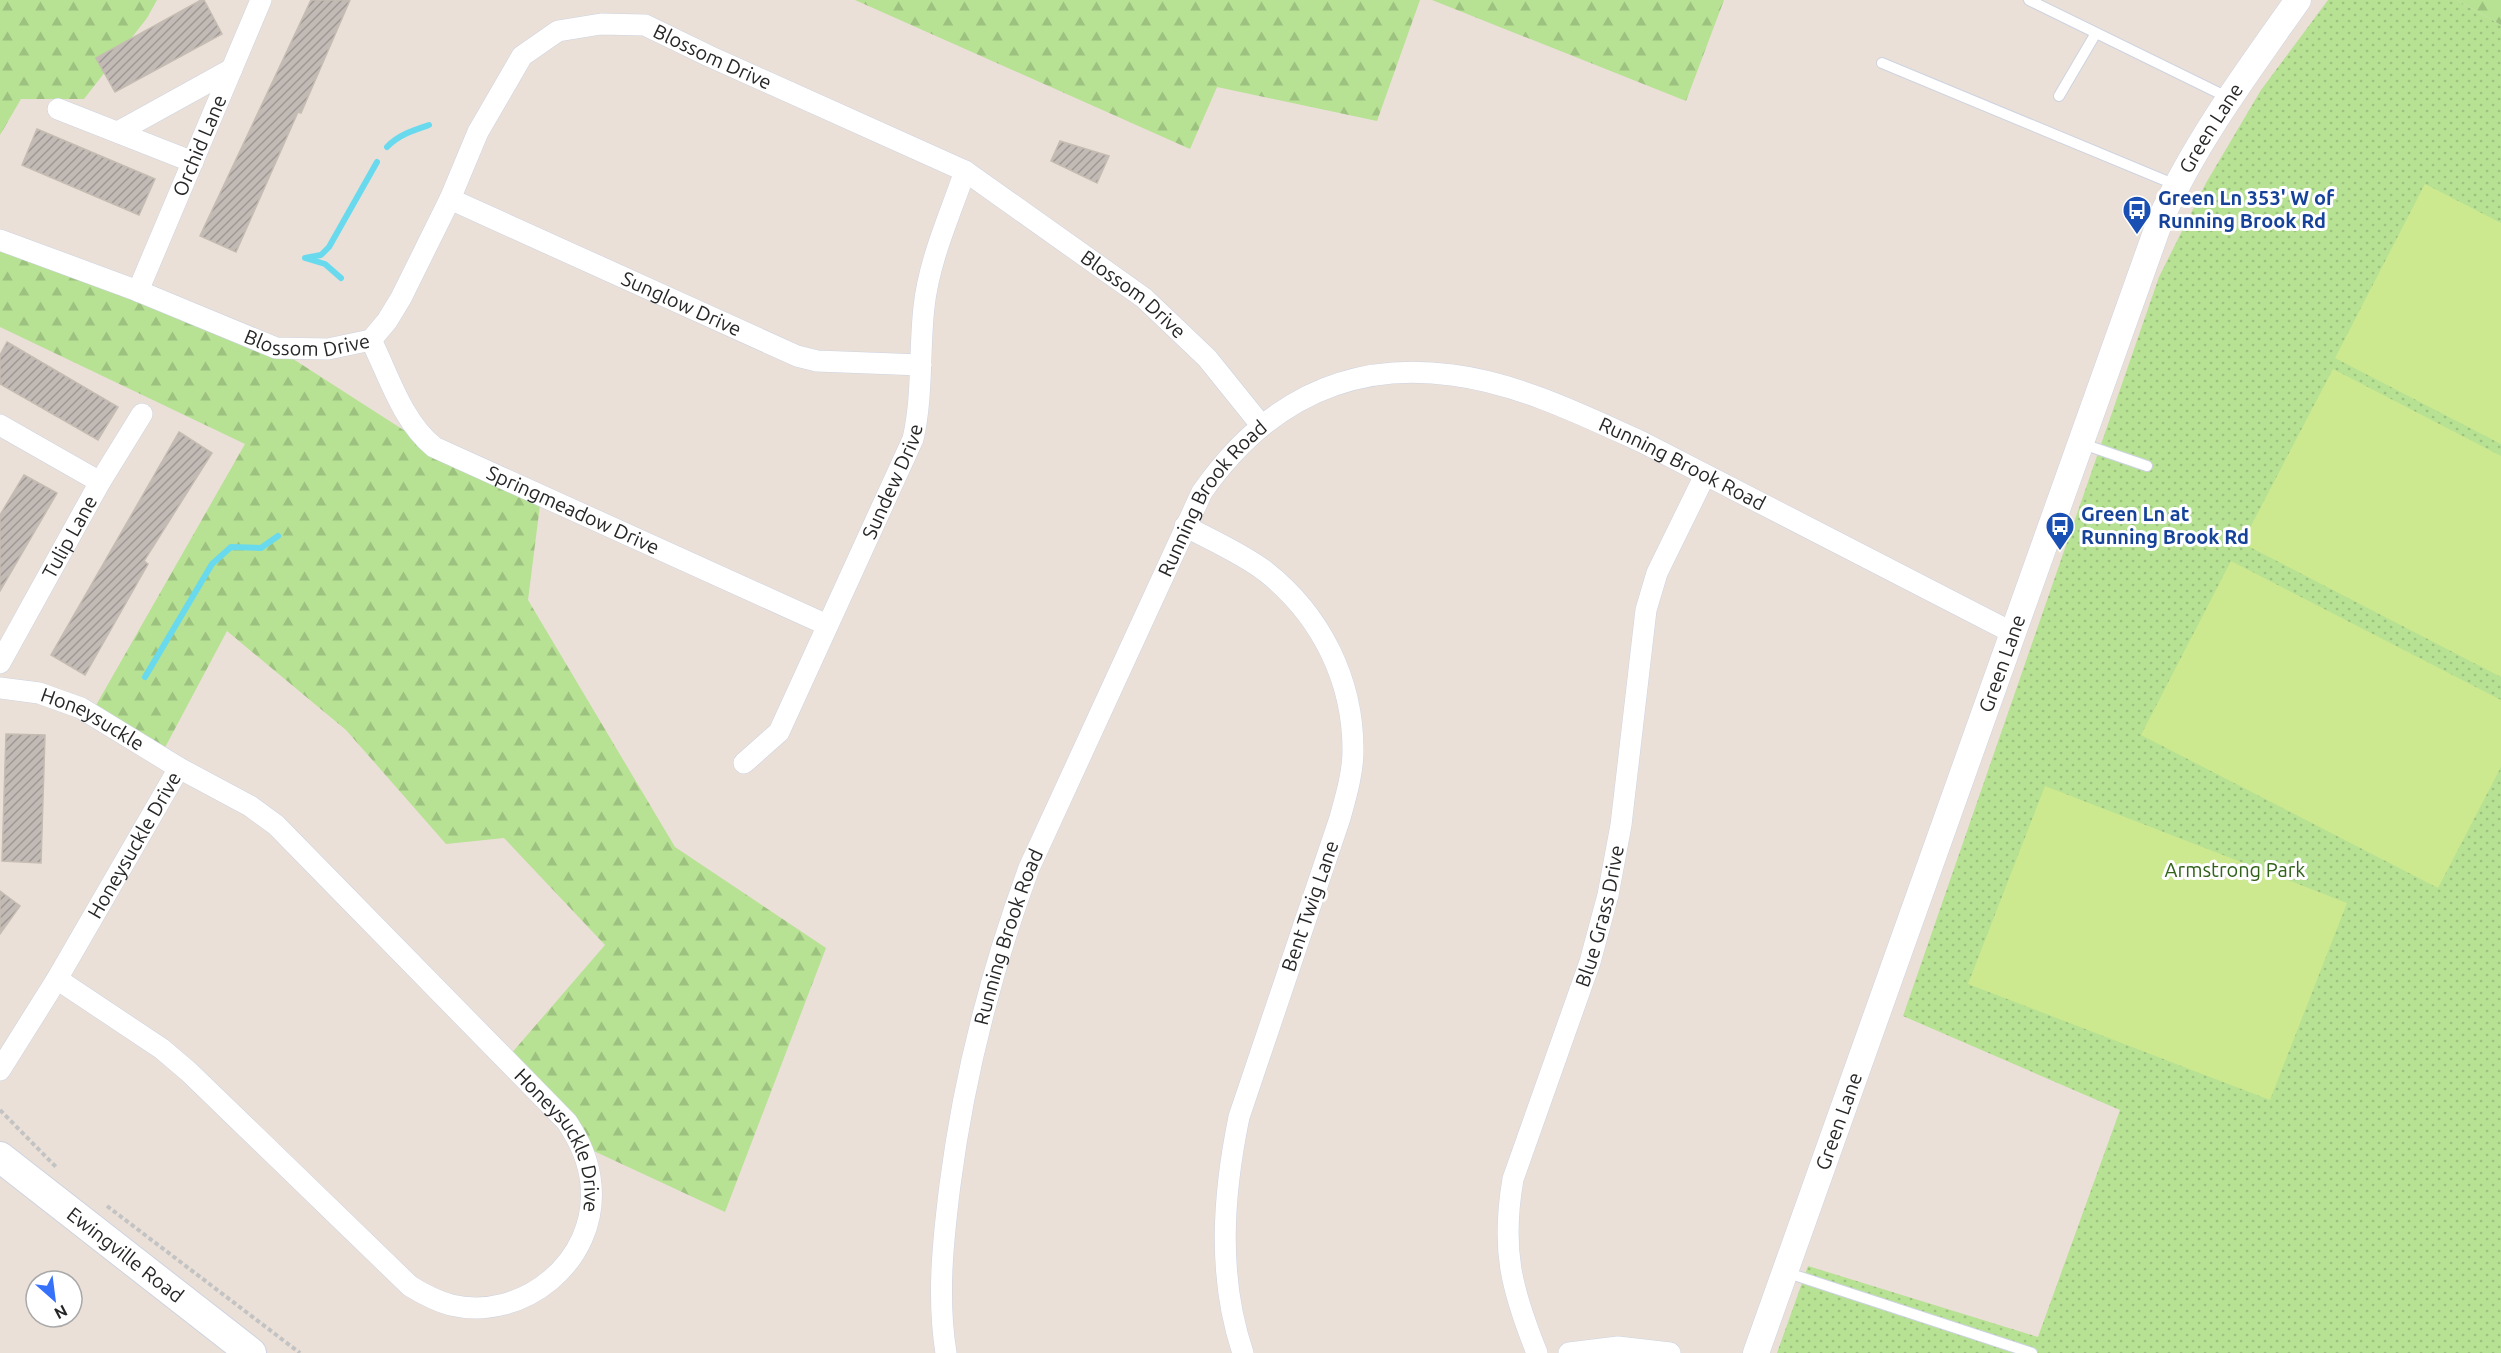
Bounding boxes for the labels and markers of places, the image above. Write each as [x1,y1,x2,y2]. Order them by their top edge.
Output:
place label: Green Ln 353' W of Running Brook Rd [2158,186,2335,232]
bus stop icon: Green Ln 353' W of Running Brook Rd [2121,194,2153,236]
place label: Green Ln at Running Brook Rd [2081,502,2249,548]
bus stop icon: Green Ln at Running Brook Rd [2044,510,2076,552]

